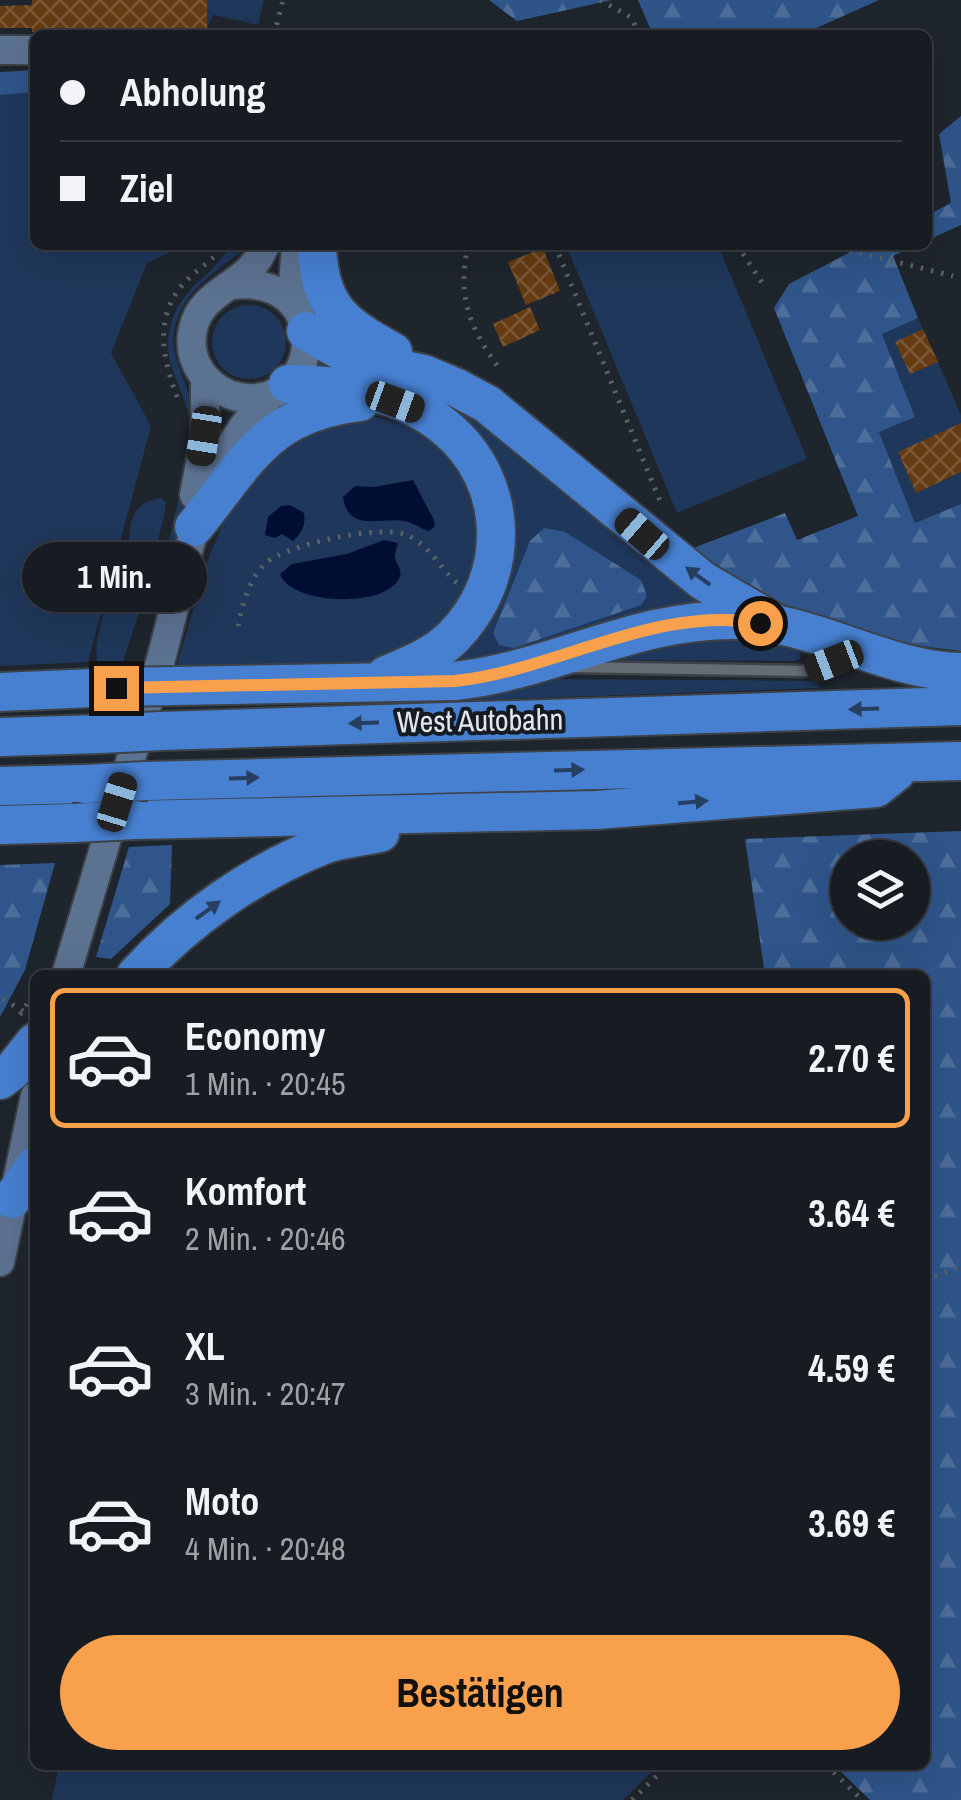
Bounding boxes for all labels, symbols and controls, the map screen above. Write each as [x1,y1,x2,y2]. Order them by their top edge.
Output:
text: Abholung [120,67,265,118]
text: Ziel [120,163,174,214]
car [362,378,428,426]
car [184,404,224,468]
car [610,503,674,565]
callout: 1 Min. [23,543,208,613]
text: 1 Min. [77,555,152,598]
one-way arrow [685,567,711,586]
route start [738,601,783,646]
car [801,636,867,686]
route end [94,666,139,711]
street label: West Autobahn [396,699,564,741]
one-way arrow [847,702,879,718]
one-way arrow [347,716,379,732]
one-way arrow [554,761,586,777]
car [94,769,140,835]
one-way arrow [229,770,261,786]
one-way arrow [677,794,709,810]
map controls [830,840,930,940]
button: layers [830,840,930,940]
one-way arrow [195,901,221,920]
text: Economy [185,1011,325,1062]
icon: car [65,1013,155,1103]
text: 2.70 € [808,1033,895,1084]
text: 1 Min. · 20:45 [185,1062,345,1105]
text: Komfort [185,1166,306,1217]
icon: car [65,1168,155,1258]
text: 3.64 € [808,1188,895,1239]
text: 2 Min. · 20:46 [185,1217,345,1260]
text: XL [185,1321,225,1372]
icon: car [65,1323,155,1413]
text: 4.59 € [808,1343,895,1394]
text: 3 Min. · 20:47 [185,1372,345,1415]
text: Moto [185,1476,259,1527]
icon: car [65,1478,155,1568]
text: 3.69 € [808,1498,895,1549]
text: 4 Min. · 20:48 [185,1527,345,1570]
button: Bestätigen [60,1635,900,1750]

